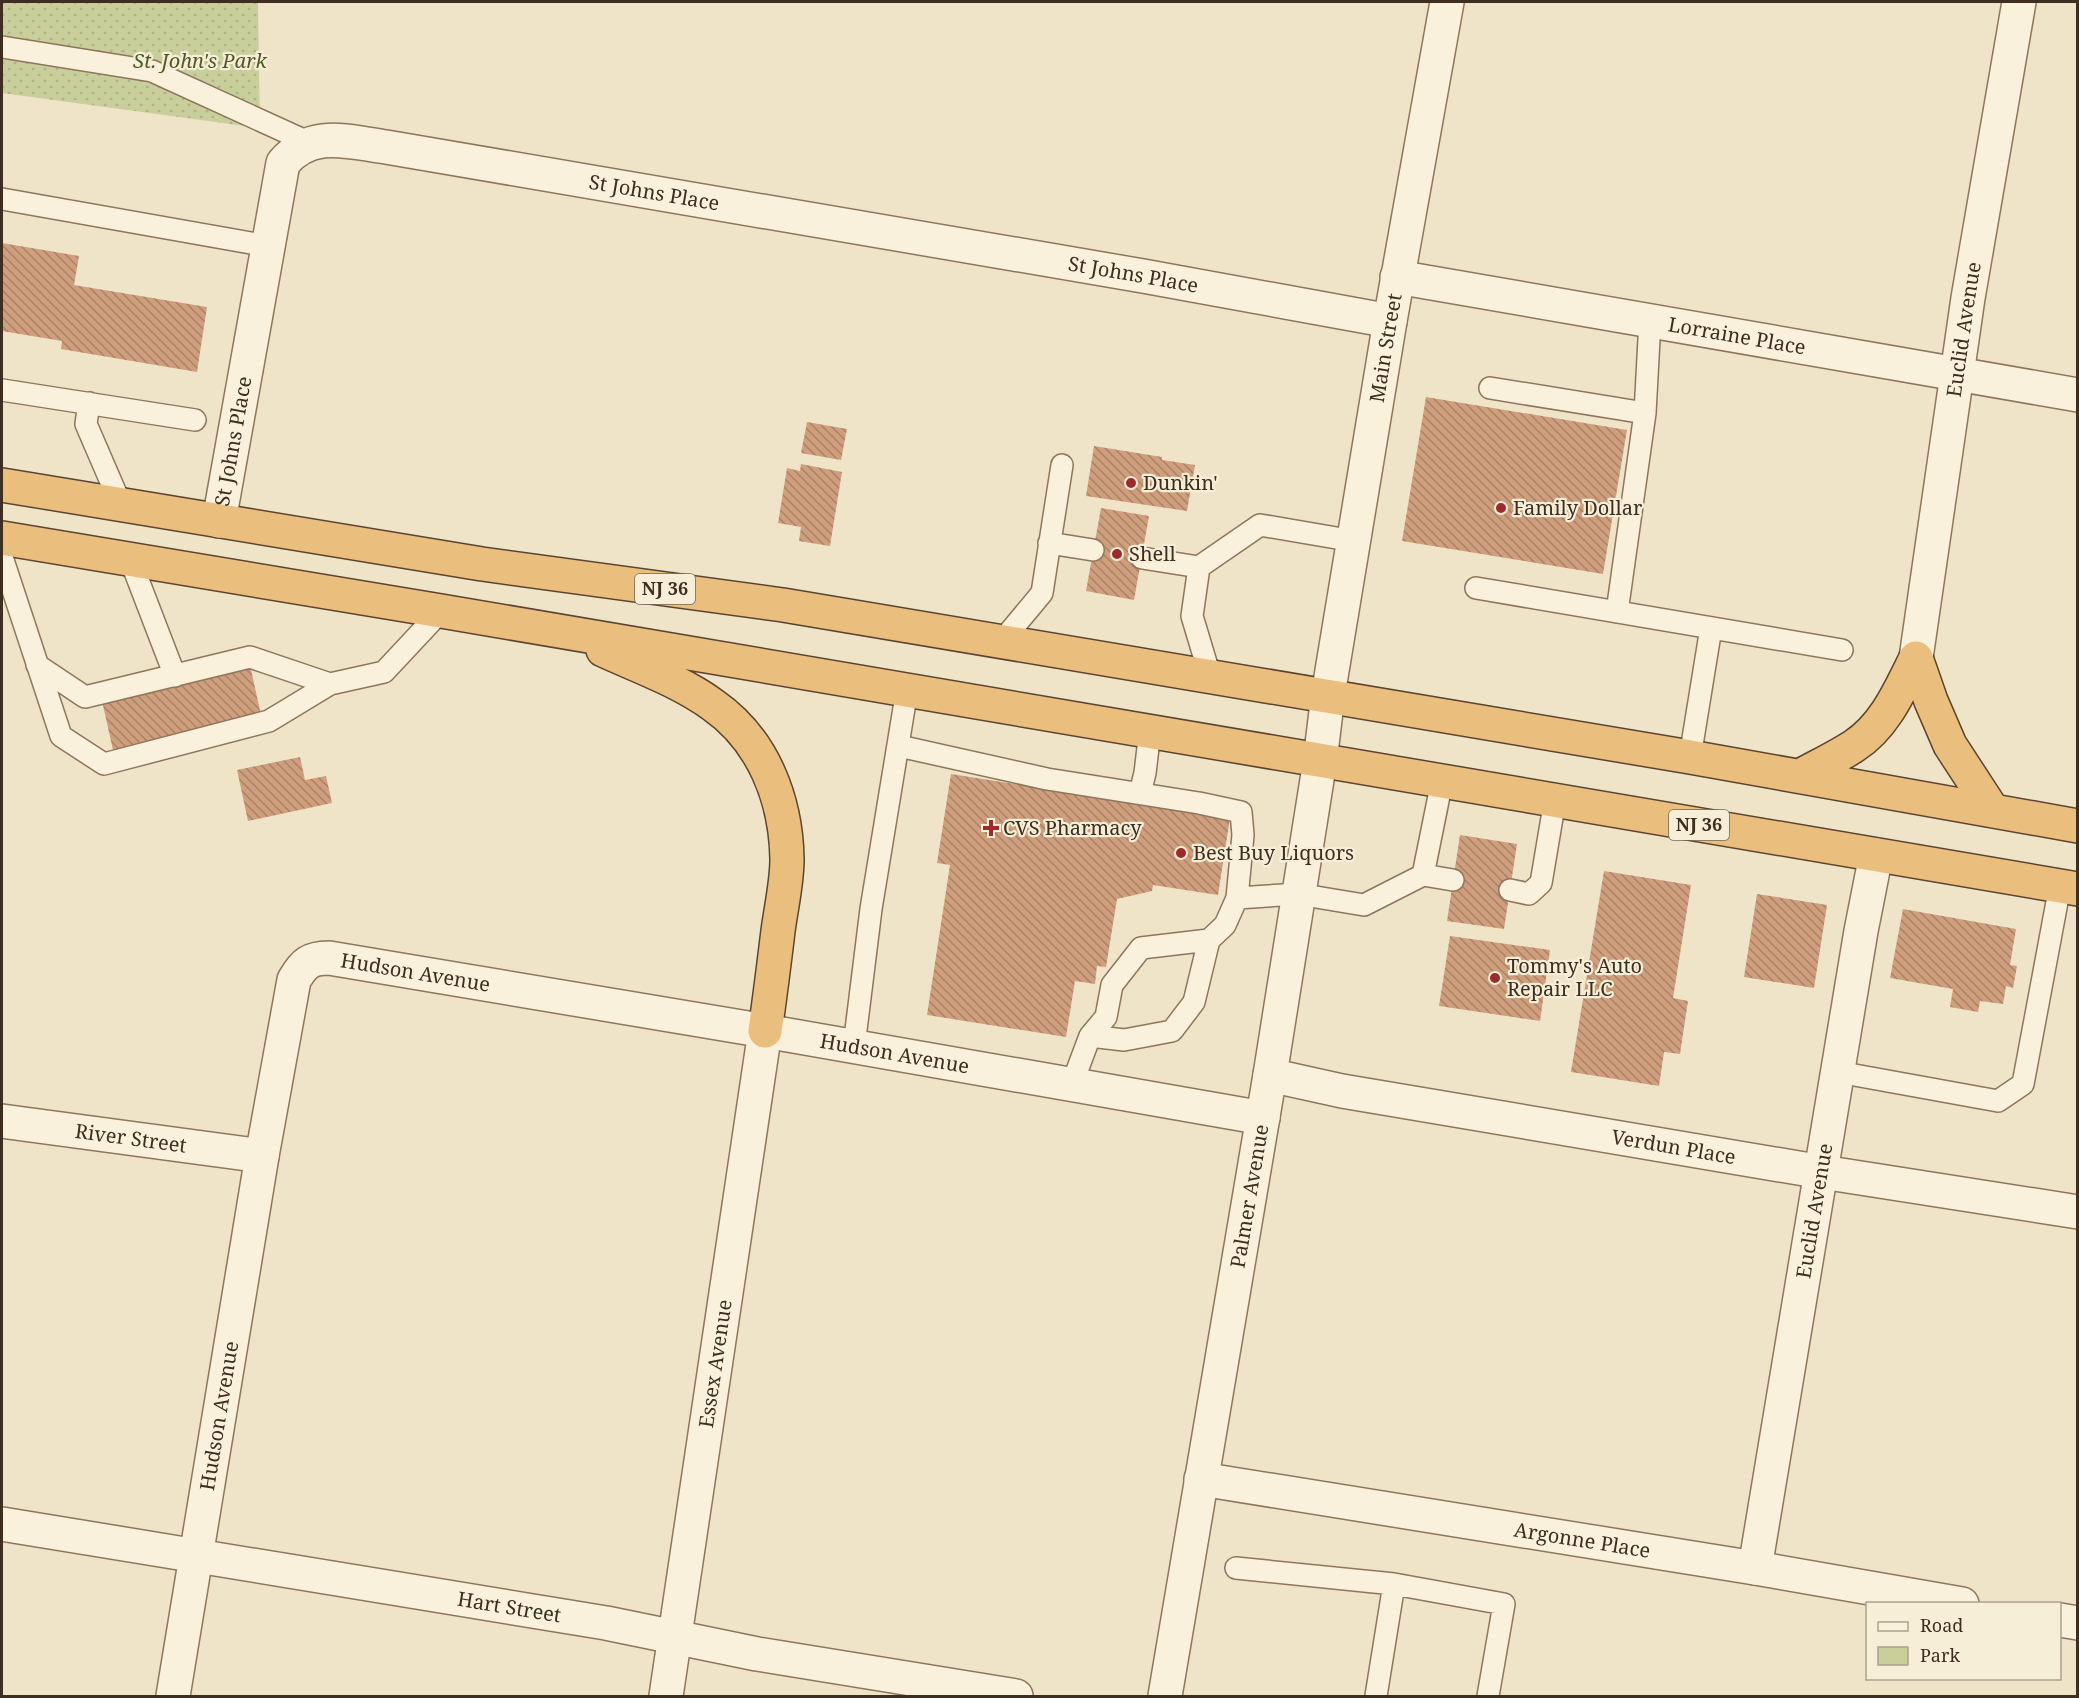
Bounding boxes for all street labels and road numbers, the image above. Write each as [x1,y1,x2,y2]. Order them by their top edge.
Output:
street label: St Johns Place [587,168,721,217]
street label: St Johns Place [1066,249,1201,299]
street label: Euclid Avenue [1940,260,1987,399]
street label: Main Street [1363,291,1408,405]
street label: Lorraine Place [1666,310,1808,361]
street label: St Johns Place [208,374,258,508]
road number: NJ 36 [635,574,695,604]
road number: NJ 36 [1669,810,1729,840]
street label: Hudson Avenue [339,946,492,998]
street label: Hudson Avenue [818,1027,971,1079]
street label: River Street [73,1117,188,1159]
street label: Palmer Avenue [1224,1122,1274,1270]
street label: Verdun Place [1609,1123,1738,1170]
street label: Euclid Avenue [1789,1141,1838,1280]
street label: Essex Avenue [692,1298,738,1430]
street label: Hudson Avenue [193,1339,244,1492]
street label: Argonne Place [1512,1515,1652,1564]
street label: Hart Street [456,1585,563,1628]

